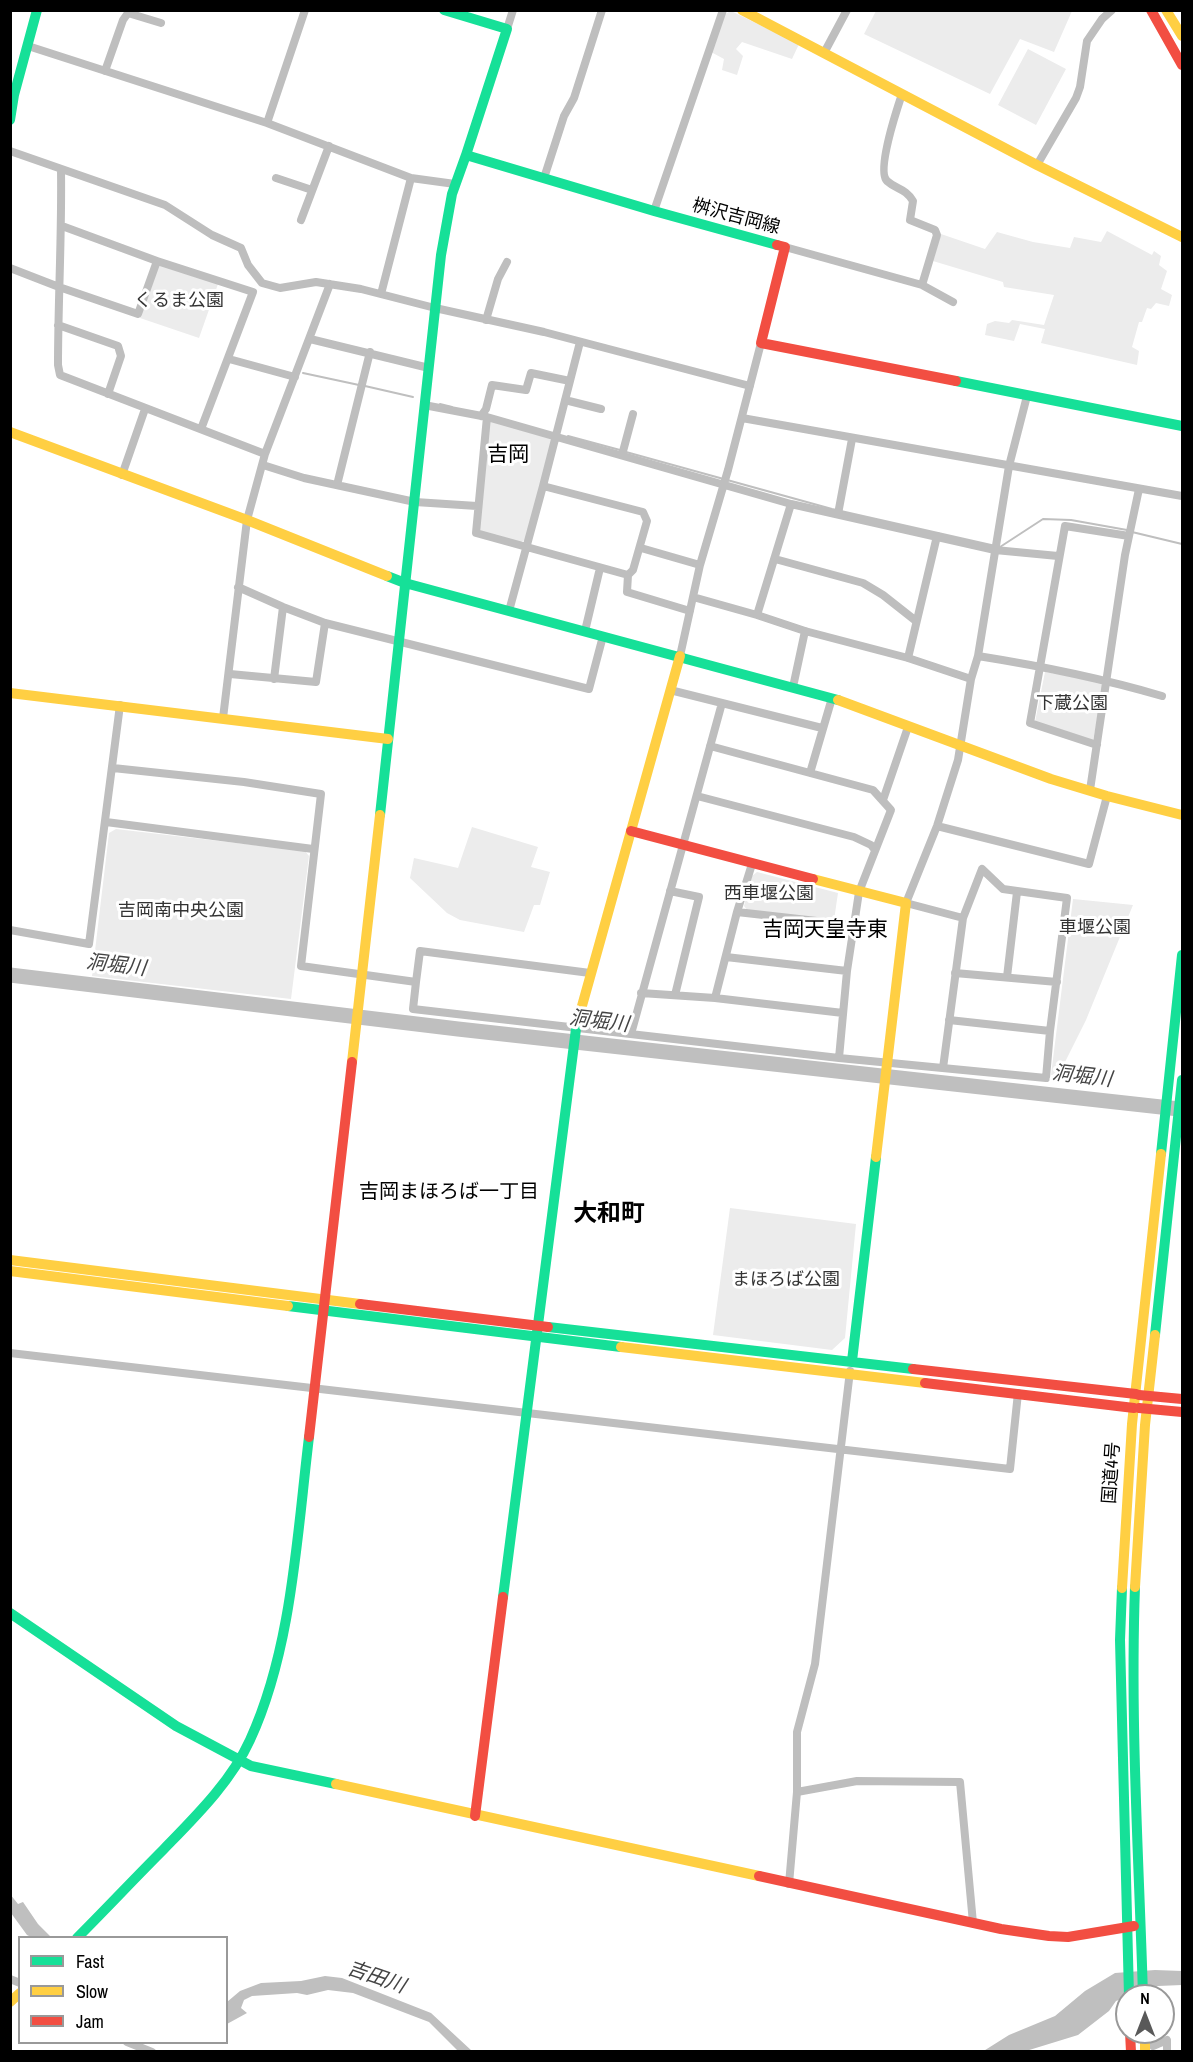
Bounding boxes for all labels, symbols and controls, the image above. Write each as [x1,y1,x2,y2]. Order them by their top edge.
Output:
street label: 桝沢吉岡線 [690,195,782,239]
park label: くるま公園 [134,290,224,312]
district label: 吉岡 [487,442,529,468]
park label: 下蔵公園 [1036,693,1108,715]
park label: 西車堰公園 [724,883,814,905]
park label: 吉岡南中央公園 [118,900,244,922]
district label: 吉岡天皇寺東 [762,917,888,943]
park label: 車堰公園 [1059,917,1131,939]
water label: 洞堀川 [85,950,147,982]
water label: 洞堀川 [568,1006,630,1038]
water label: 洞堀川 [1051,1061,1113,1093]
district label: 吉岡まほろば一丁目 [359,1181,539,1205]
district label: 大和町 [573,1201,645,1229]
park label: まほろば公園 [732,1269,840,1291]
street label: 国道4号 [1099,1441,1125,1505]
legend [18,1936,228,2044]
text: Fast [76,1949,104,1974]
water label: 吉田川 [344,1957,408,1999]
text: Slow [76,1979,108,2004]
north arrow [1115,1984,1175,2044]
text: N [1140,1987,1150,2009]
text: Jam [76,2009,104,2034]

